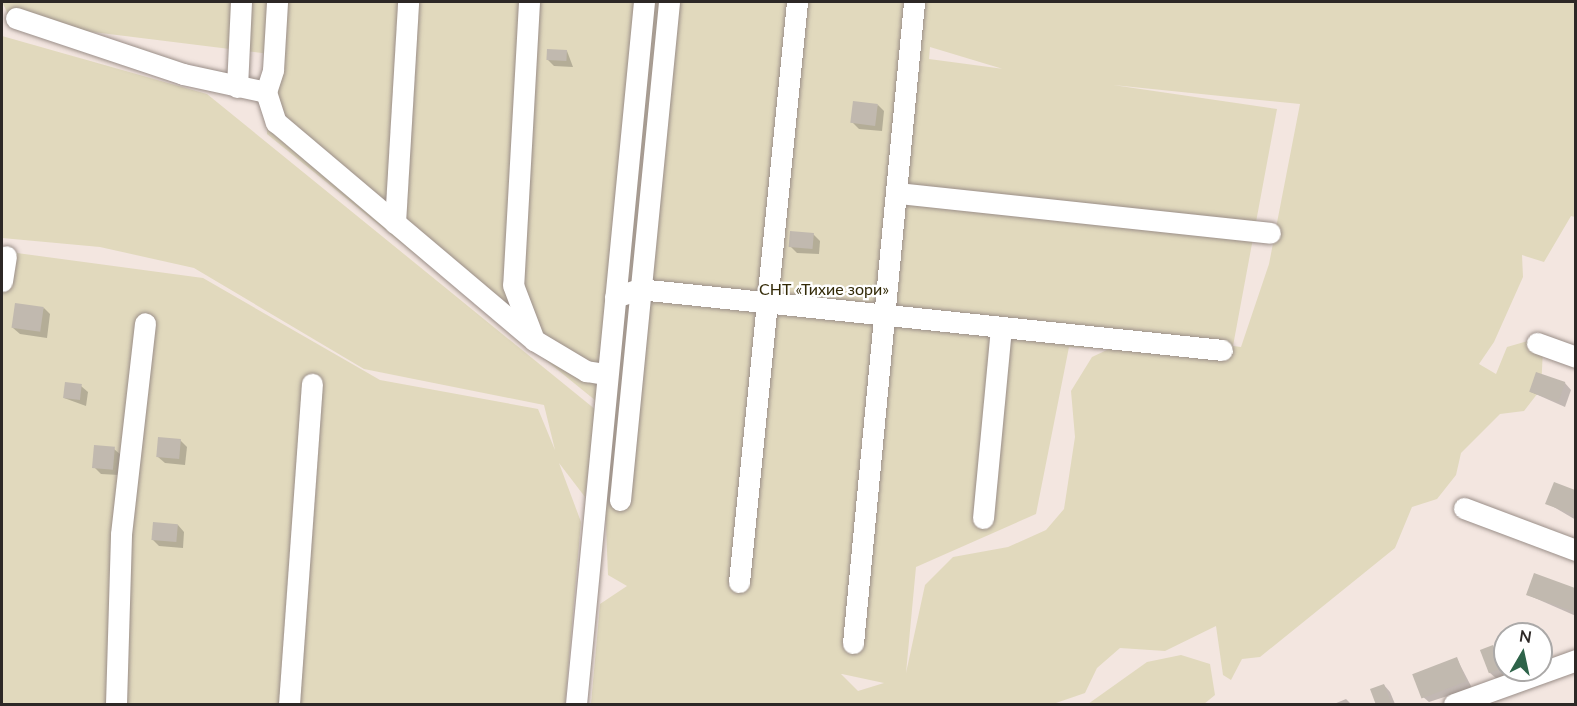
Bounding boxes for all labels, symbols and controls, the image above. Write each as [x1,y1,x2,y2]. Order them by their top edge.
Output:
park label: СНТ «Тихие зори» [759,279,889,299]
north arrow [1493,622,1553,682]
text: N [1518,625,1533,646]

